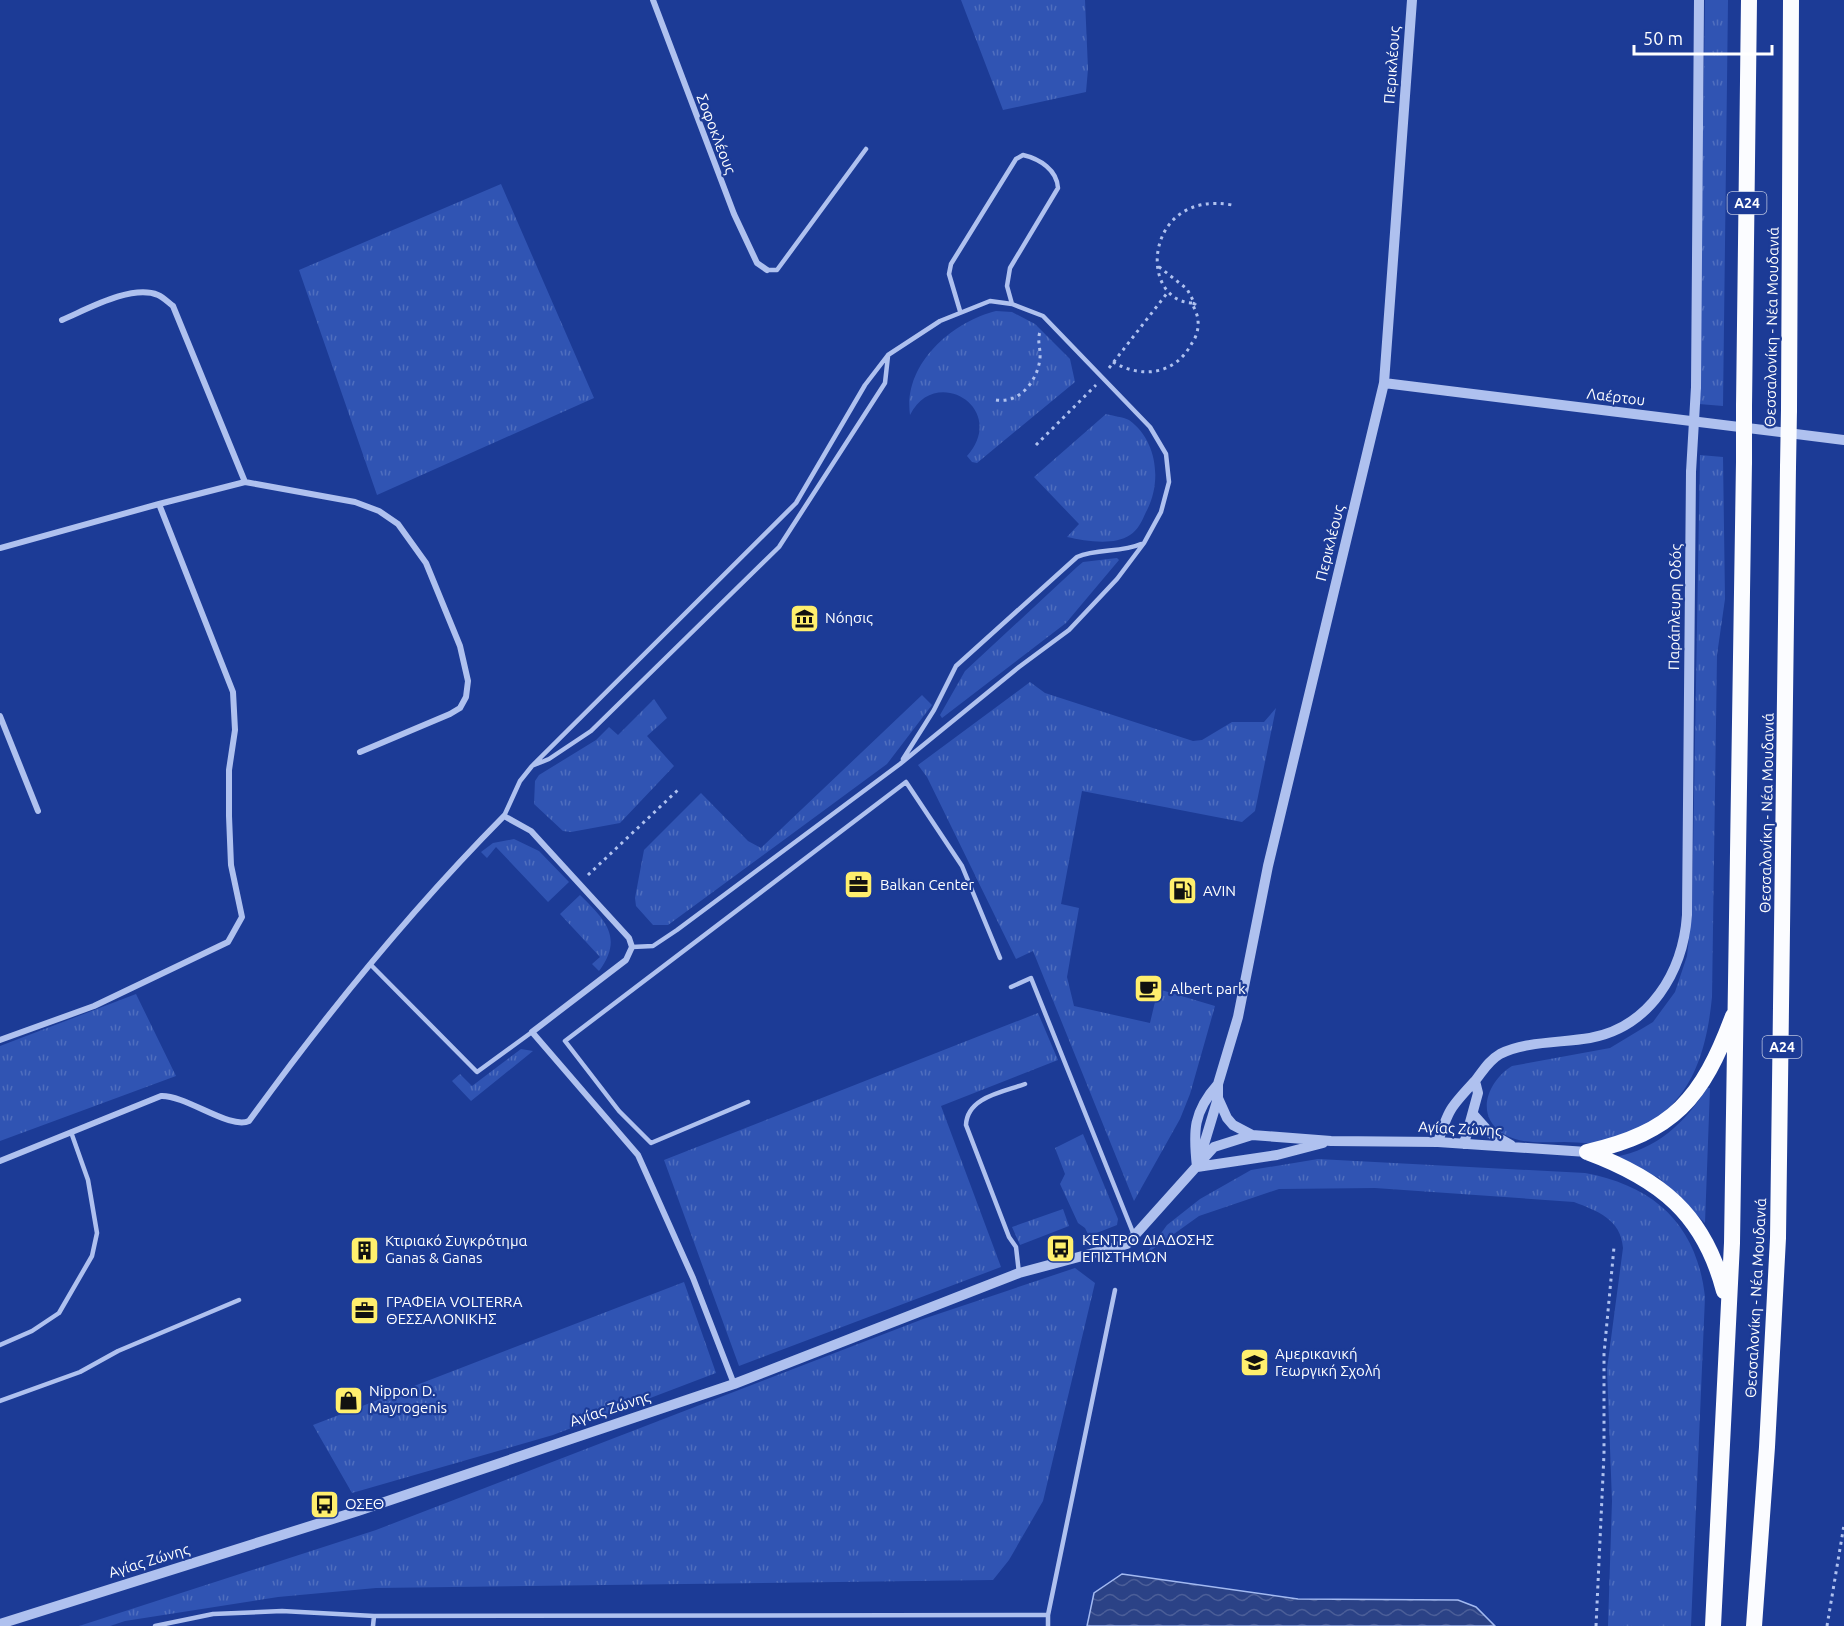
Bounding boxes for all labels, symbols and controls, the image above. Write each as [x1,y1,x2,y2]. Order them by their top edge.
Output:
scale bar [1634,18,1772,56]
street label: Περικλέους [1380,25,1403,104]
text: 50 m [1643,28,1683,48]
street label: Σοφοκλέους [693,91,740,176]
road number: Α24 [1728,192,1766,214]
street label: Θεσσαλονίκη - Νέα Μουδανιά [1761,227,1782,427]
street label: Λαέρτου [1586,384,1646,409]
street label: Περικλέους [1312,503,1347,583]
street label: Παράπλευρη Οδός [1665,544,1684,670]
museum icon: Νόησις [788,602,820,634]
place label: Νόησις [825,609,873,626]
street label: Θεσσαλονίκη - Νέα Μουδανιά [1756,713,1777,913]
office icon: Balkan Center [843,869,875,901]
fuel station icon: AVIN [1166,875,1198,907]
place label: Balkan Center [880,876,975,893]
place label: AVIN [1203,882,1236,899]
cafe icon: Albert park [1133,973,1165,1005]
place label: Albert park [1170,980,1246,997]
road number: Α24 [1762,1036,1802,1058]
street label: Αγίας Ζώνης [1418,1118,1502,1139]
street label: Θεσσαλονίκη - Νέα Μουδανιά [1742,1198,1769,1398]
place label: ΚΕΝΤΡΟ ΔΙΑΔΟΣΗΣ ΕΠΙΣΤΗΜΩΝ [1082,1231,1214,1265]
place label: Κτιριακό Συγκρότημα Ganas & Ganas [385,1232,528,1266]
bus stop icon: ΚΕΝΤΡΟ ΔΙΑΔΟΣΗΣ ΕΠΙΣΤΗΜΩΝ [1045,1233,1077,1265]
building icon: Κτιριακό Συγκρότημα Ganas & Ganas [348,1234,380,1266]
place label: ΓΡΑΦΕΙΑ VOLTERRA ΘΕΣΣΑΛΟΝΙΚΗΣ [386,1293,523,1327]
office icon: ΓΡΑΦΕΙΑ VOLTERRA ΘΕΣΣΑΛΟΝΙΚΗΣ [349,1295,381,1327]
place label: Αμερικανική Γεωργική Σχολή [1275,1345,1381,1379]
school or university icon: Αμερικανική Γεωργική Σχολή [1238,1347,1270,1379]
place label: Nippon D. Mayrogenis [369,1382,447,1416]
shop icon: Nippon D. Mayrogenis [332,1384,364,1416]
street label: Αγίας Ζώνης [567,1387,652,1430]
bus stop icon: ΟΣΕΘ [308,1488,340,1520]
place label: ΟΣΕΘ [345,1495,385,1512]
street label: Αγίας Ζώνης [106,1540,191,1581]

